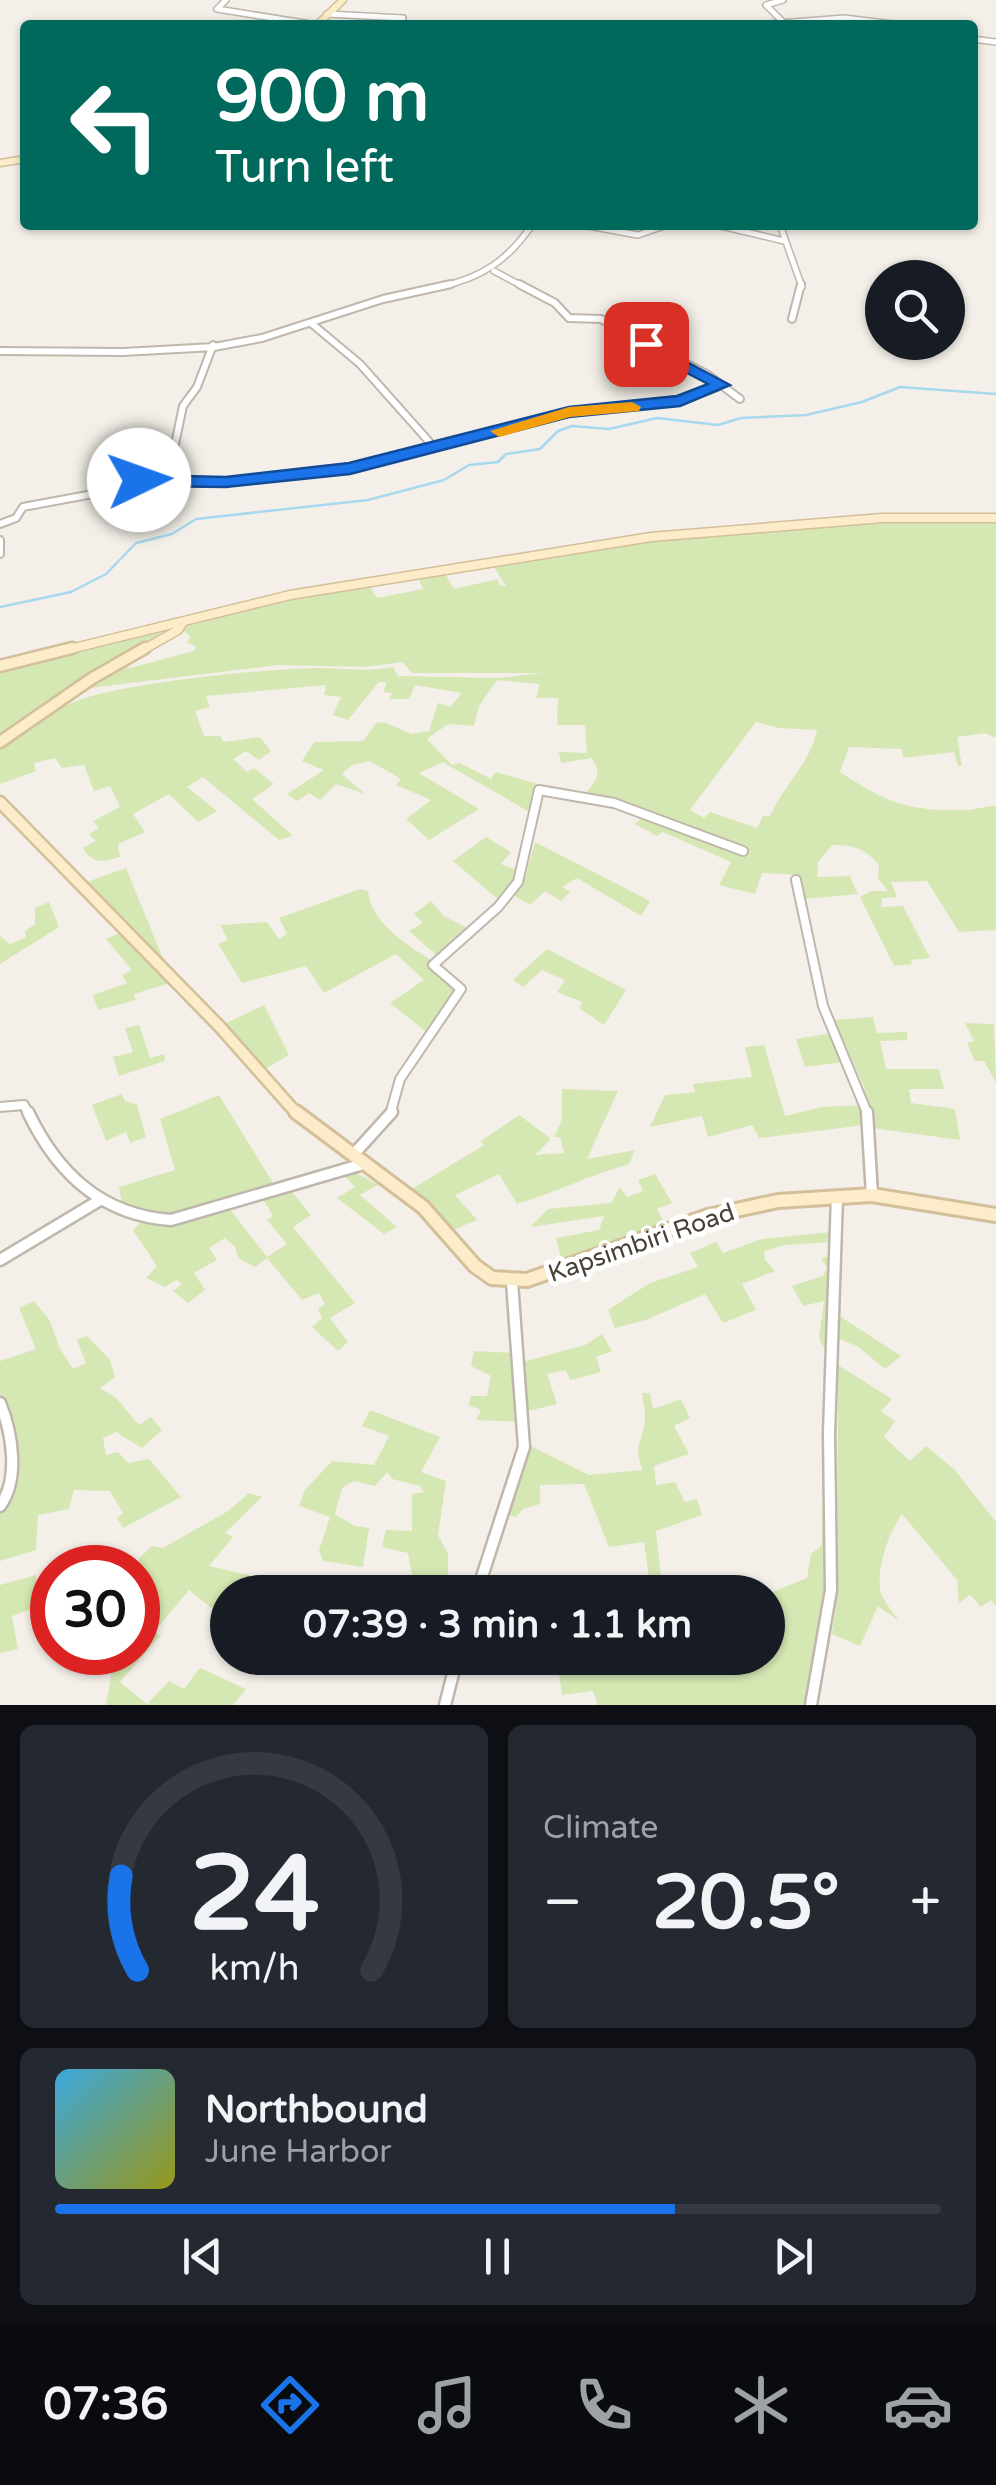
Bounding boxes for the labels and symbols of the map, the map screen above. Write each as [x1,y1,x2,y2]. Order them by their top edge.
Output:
pin [604,302,689,387]
position arrow [87,428,191,532]
street label: Kapsimbiri Road [544,1197,738,1289]
speed limit sign: 30 [30,1545,160,1675]

